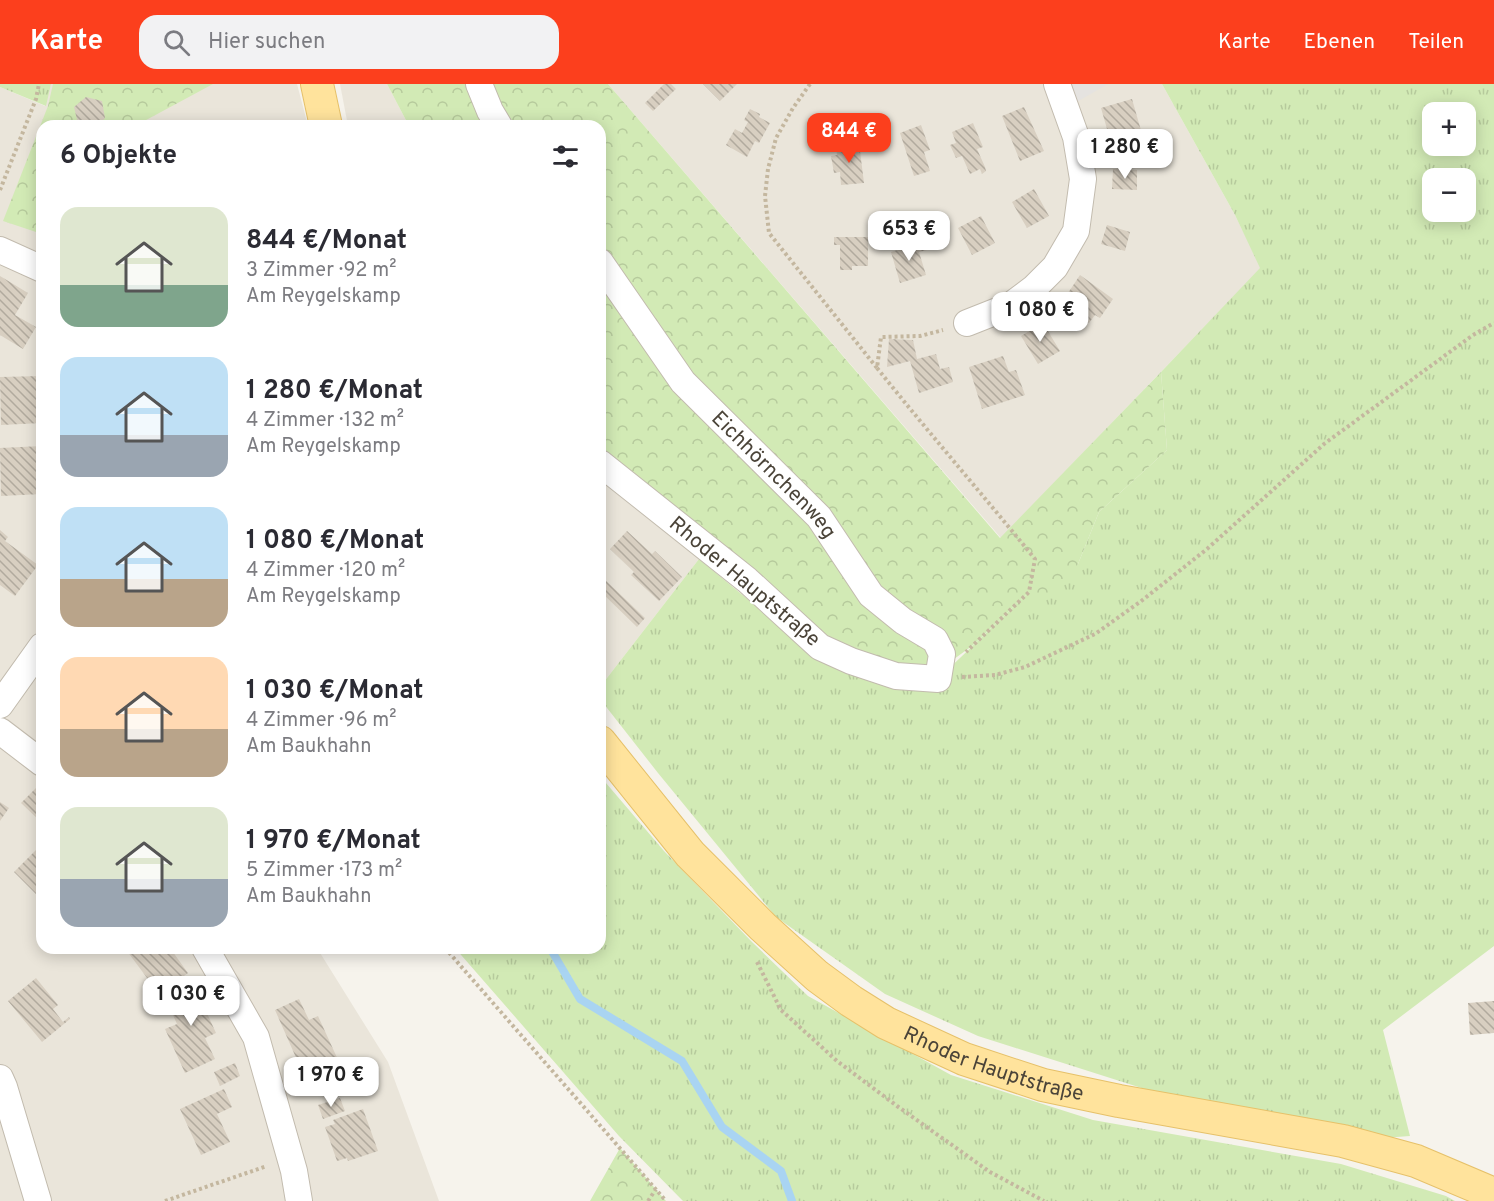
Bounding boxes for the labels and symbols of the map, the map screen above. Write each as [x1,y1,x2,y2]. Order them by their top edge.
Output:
pin: 844 € [807,113,891,164]
pin: 1 280 € [1070,129,1180,180]
pin: 653 € [867,211,951,262]
pin: 1 080 € [985,292,1095,343]
street label: Eichhörnchenweg [705,406,842,544]
street label: Rhoder Hauptstraße [663,511,825,653]
pin: 1 030 € [136,976,246,1027]
street label: Rhoder Hauptstraße [899,1021,1086,1108]
pin: 1 970 € [276,1057,386,1108]

